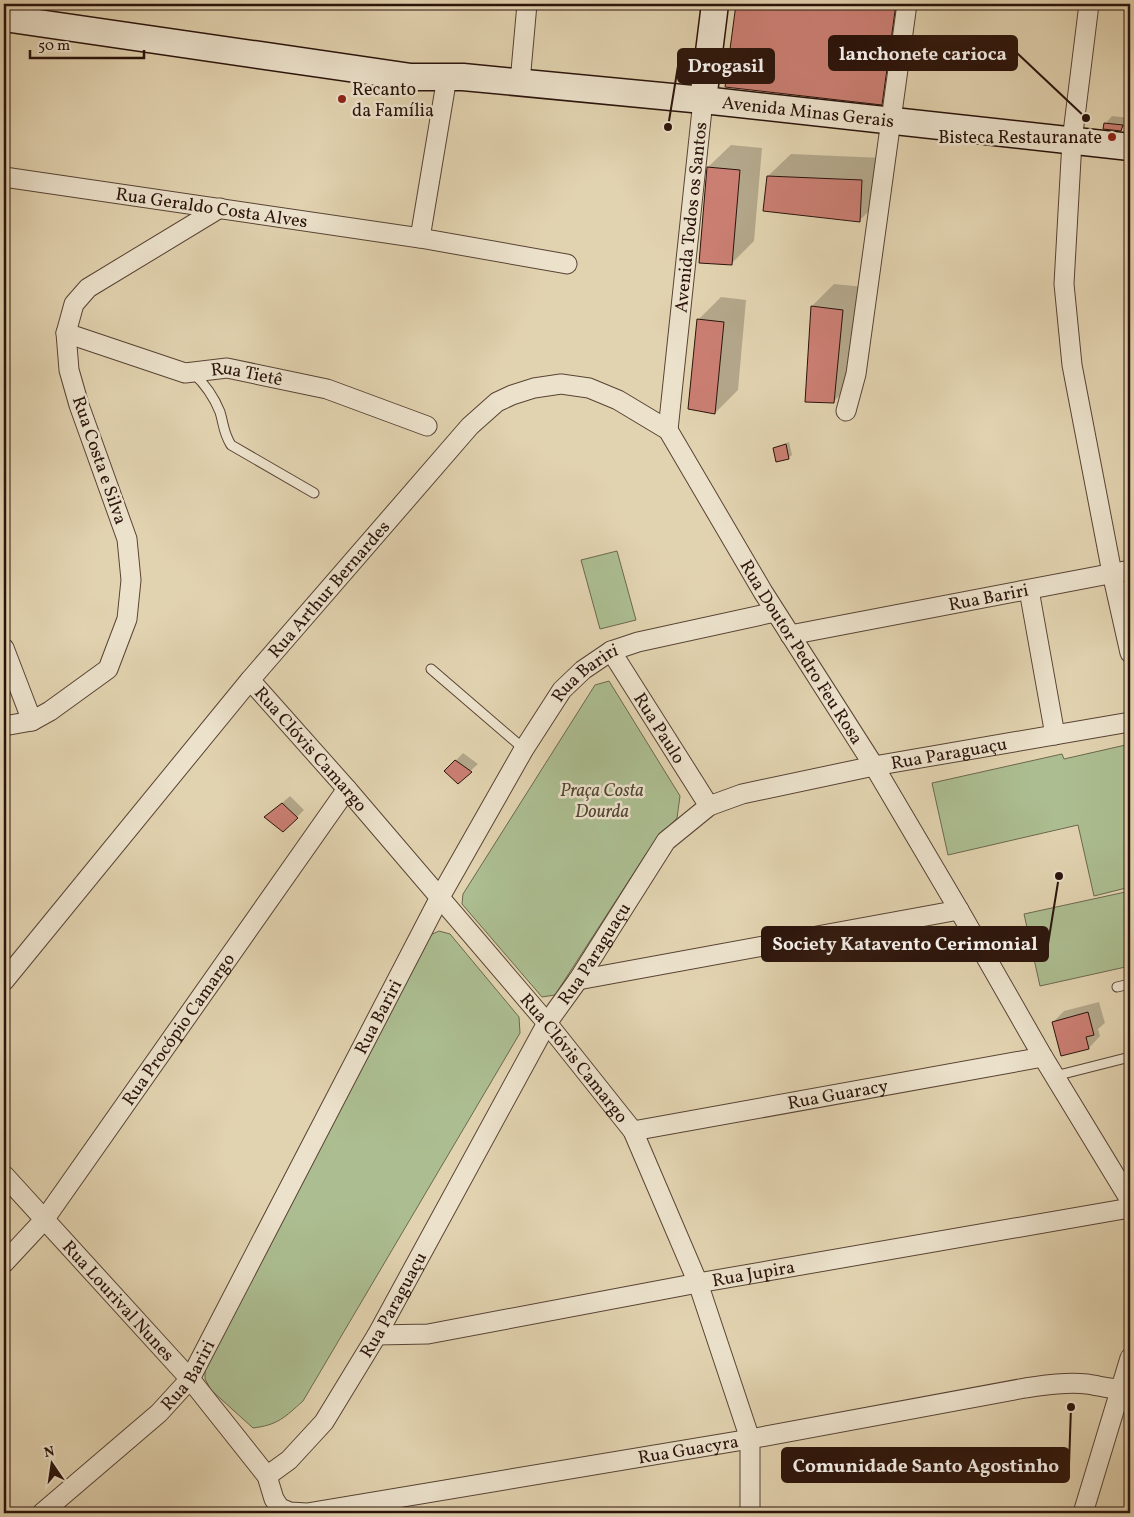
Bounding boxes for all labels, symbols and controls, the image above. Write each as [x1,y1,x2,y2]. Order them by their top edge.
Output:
scale bar [30,28,144,60]
text: 50 m [38,36,70,57]
callout: lanchonete carioca [829,36,1017,70]
text: lanchonete carioca [839,42,1007,68]
callout: Drogasil [678,49,774,83]
text: Drogasil [688,54,764,80]
place label: Recanto da Família [352,78,434,124]
street label: Avenida Minas Gerais [721,91,895,135]
marker: Recanto da Família [336,93,348,105]
street label: Avenida Todos os Santos [670,121,715,314]
place label: Bisteca Restauranate [938,126,1102,151]
marker: Bisteca Restauranate [1106,131,1118,143]
street label: Rua Geraldo Costa Alves [114,183,309,235]
street label: Rua Tietê [210,356,285,393]
street label: Rua Costa e Silva [65,393,132,528]
street label: Rua Arthur Bernardes [263,516,396,664]
street label: Rua Doutor Pedro Feu Rosa [733,556,868,750]
street label: Rua Bariri [946,579,1031,618]
street label: Rua Bariri [546,639,622,708]
street label: Rua Clóvis Camargo [248,682,372,818]
street label: Rua Paulo [627,688,690,769]
street label: Rua Paraguaçu [889,732,1009,777]
park label: Praça Costa Dourda [560,779,644,825]
street label: Rua Paraguaçu [553,898,638,1011]
callout: Society Katavento Cerimonial [762,927,1048,961]
text: Society Katavento Cerimonial [772,932,1038,958]
street label: Rua Procópio Camargo [117,949,242,1111]
street label: Rua Bariri [349,976,409,1059]
street label: Rua Clóvis Camargo [513,989,633,1129]
street label: Rua Guaracy [786,1074,890,1117]
street label: Rua Lourival Nunes [56,1236,179,1368]
street label: Rua Paraguaçu [355,1248,434,1363]
street label: Rua Jupira [710,1255,797,1294]
street label: Rua Bariri [156,1336,222,1417]
street label: Rua Guacyra [636,1430,741,1472]
north arrow [28,1440,78,1490]
text: N [42,1442,57,1463]
callout: Comunidade Santo Agostinho [782,1448,1069,1482]
text: Comunidade Santo Agostinho [793,1454,1059,1480]

